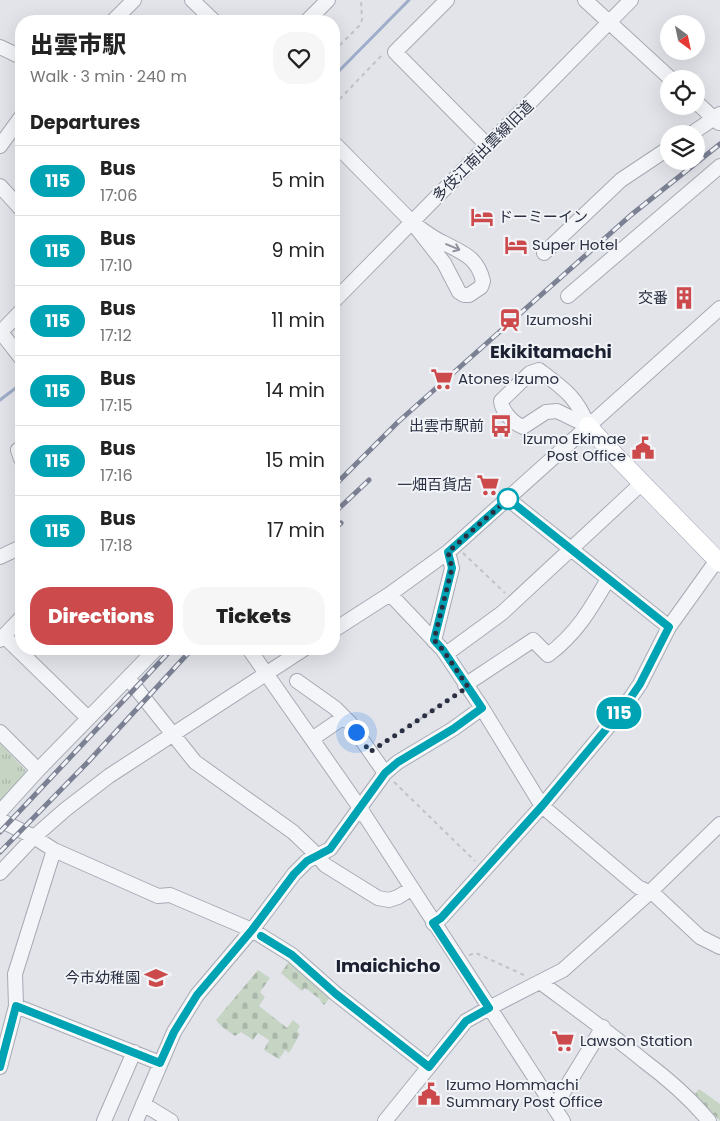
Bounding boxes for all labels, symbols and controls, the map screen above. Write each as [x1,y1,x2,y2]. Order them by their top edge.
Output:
north arrow [660,15,705,60]
map controls [660,15,705,170]
text: 出雲市駅 [30,28,126,61]
button: heart [273,32,325,84]
text: Walk · 3 min · 240 m [30,65,187,88]
button: locate [660,70,705,115]
street label: 多伎江南出雲線旧道 [427,95,538,206]
text: Departures [30,109,140,136]
button: layers [660,125,705,170]
text: Bus [100,155,136,182]
text: 5 min [272,167,325,194]
text: 115 [45,168,70,193]
text: 17:06 [100,184,137,207]
hotel icon: ドーミーイン [469,204,495,230]
place label: ドーミーイン [498,206,588,227]
text: Bus [100,225,136,252]
hotel icon: Super Hotel [503,232,529,258]
place label: Super Hotel [532,234,618,255]
text: 9 min [272,237,325,264]
text: 115 [45,238,70,263]
one-way arrow [445,243,460,253]
text: 17:10 [100,254,132,277]
building icon: 交番 [671,285,697,311]
place label: 交番 [638,287,668,308]
text: Bus [100,295,136,322]
text: 11 min [271,307,325,334]
station icon: Izumoshi [497,307,523,333]
text: 115 [45,308,70,333]
place label: Izumoshi [526,309,592,330]
text: 17:12 [100,324,132,347]
district label: Ekikitamachi [490,339,612,364]
text: Bus [100,365,136,392]
supermarket icon: Atones Izumo [429,366,455,392]
place label: Atones Izumo [458,368,559,389]
text: 14 min [265,377,325,404]
text: 115 [45,378,70,403]
text: 17:15 [100,394,132,417]
bus stop icon: 出雲市駅前 [488,413,514,439]
place label: 出雲市駅前 [409,415,484,436]
place label: Izumo Ekimae Post Office [523,428,626,466]
text: Bus [100,435,136,462]
public building icon: Izumo Ekimae Post Office [630,435,656,461]
text: 15 min [266,447,325,474]
text: 115 [45,448,70,473]
text: 17:16 [100,464,133,487]
supermarket icon: 一畑百貨店 [475,472,501,498]
place label: 一畑百貨店 [397,474,472,495]
unlabelled marker [497,488,519,510]
text: Bus [100,505,136,532]
text: 17 min [267,517,325,544]
text: 115 [45,518,70,543]
text: 17:18 [100,534,132,557]
button: Directions [30,587,173,645]
button: Tickets [183,587,325,645]
line badge: 115 [590,697,648,729]
text: 115 [606,700,632,725]
your location [344,720,369,745]
district label: Imaichicho [336,953,440,978]
school or university icon: 今市幼稚園 [143,965,169,991]
place label: 今市幼稚園 [65,967,140,988]
supermarket icon: Lawson Station [550,1028,576,1054]
place label: Lawson Station [580,1030,693,1051]
place label: Izumo Hommachi Summary Post Office [446,1074,603,1112]
public building icon: Izumo Hommachi Summary Post Office [416,1081,442,1107]

